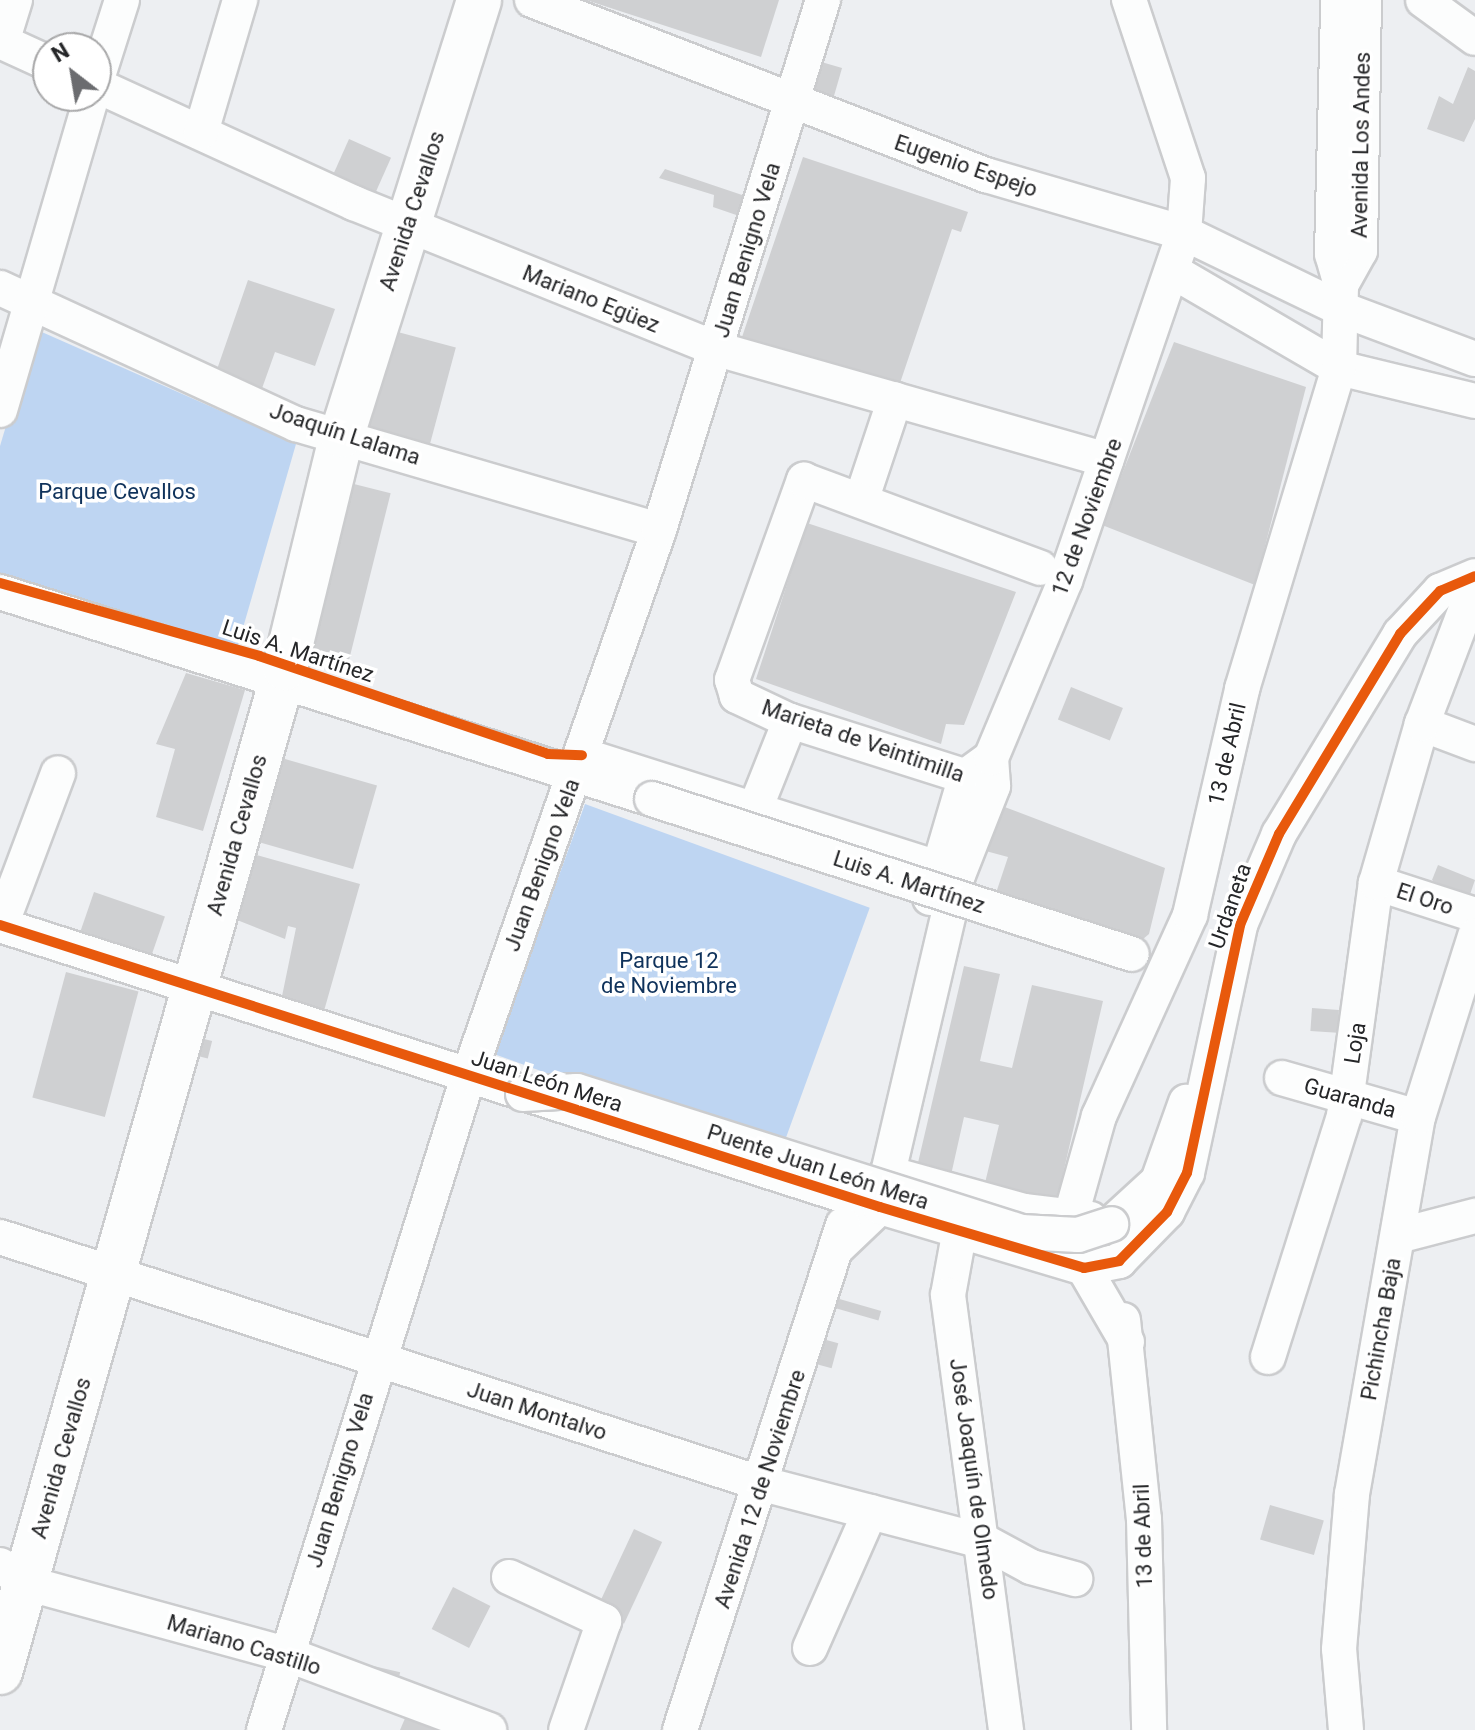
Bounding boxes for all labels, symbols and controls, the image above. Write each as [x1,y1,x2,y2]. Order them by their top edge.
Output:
north arrow [32,32,112,112]
text: N [47,38,74,67]
street label: Avenida Los Andes [1346,52,1376,238]
street label: Avenida Cevallos [374,128,450,294]
street label: Eugenio Espejo [891,129,1041,203]
street label: Juan Benigno Vela [708,159,786,341]
street label: Mariano Egüez [519,260,663,338]
street label: Joaquín Lalama [266,397,424,471]
street label: 12 de Noviembre [1046,434,1128,600]
park label: Parque Cevallos [38,479,196,505]
street label: Luis A. Martínez [219,614,377,688]
street label: Marieta de Veintimilla [758,694,968,788]
street label: 13 de Abril [1202,700,1252,808]
street label: Avenida Cevallos [201,751,273,919]
street label: Juan Benigno Vela [499,775,585,955]
street label: Luis A. Martínez [830,845,988,919]
street label: Urdaneta [1203,860,1257,952]
street label: El Oro [1393,877,1457,921]
park label: Parque 12 de Noviembre [601,947,737,998]
street label: Loja [1339,1020,1371,1066]
street label: Juan León Mera [468,1044,626,1118]
street label: Guaranda [1301,1072,1399,1124]
street label: Puente Juan León Mera [704,1119,932,1215]
street label: Pichincha Baja [1355,1256,1407,1402]
street label: José Joaquín de Olmedo [944,1357,1004,1601]
street label: Avenida 12 de Noviembre [709,1366,811,1612]
street label: Avenida Cevallos [25,1374,97,1542]
street label: Juan Montalvo [464,1376,610,1446]
street label: Juan Benigno Vela [301,1389,379,1571]
street label: 13 de Abril [1128,1483,1158,1589]
street label: Mariano Castillo [164,1609,324,1681]

